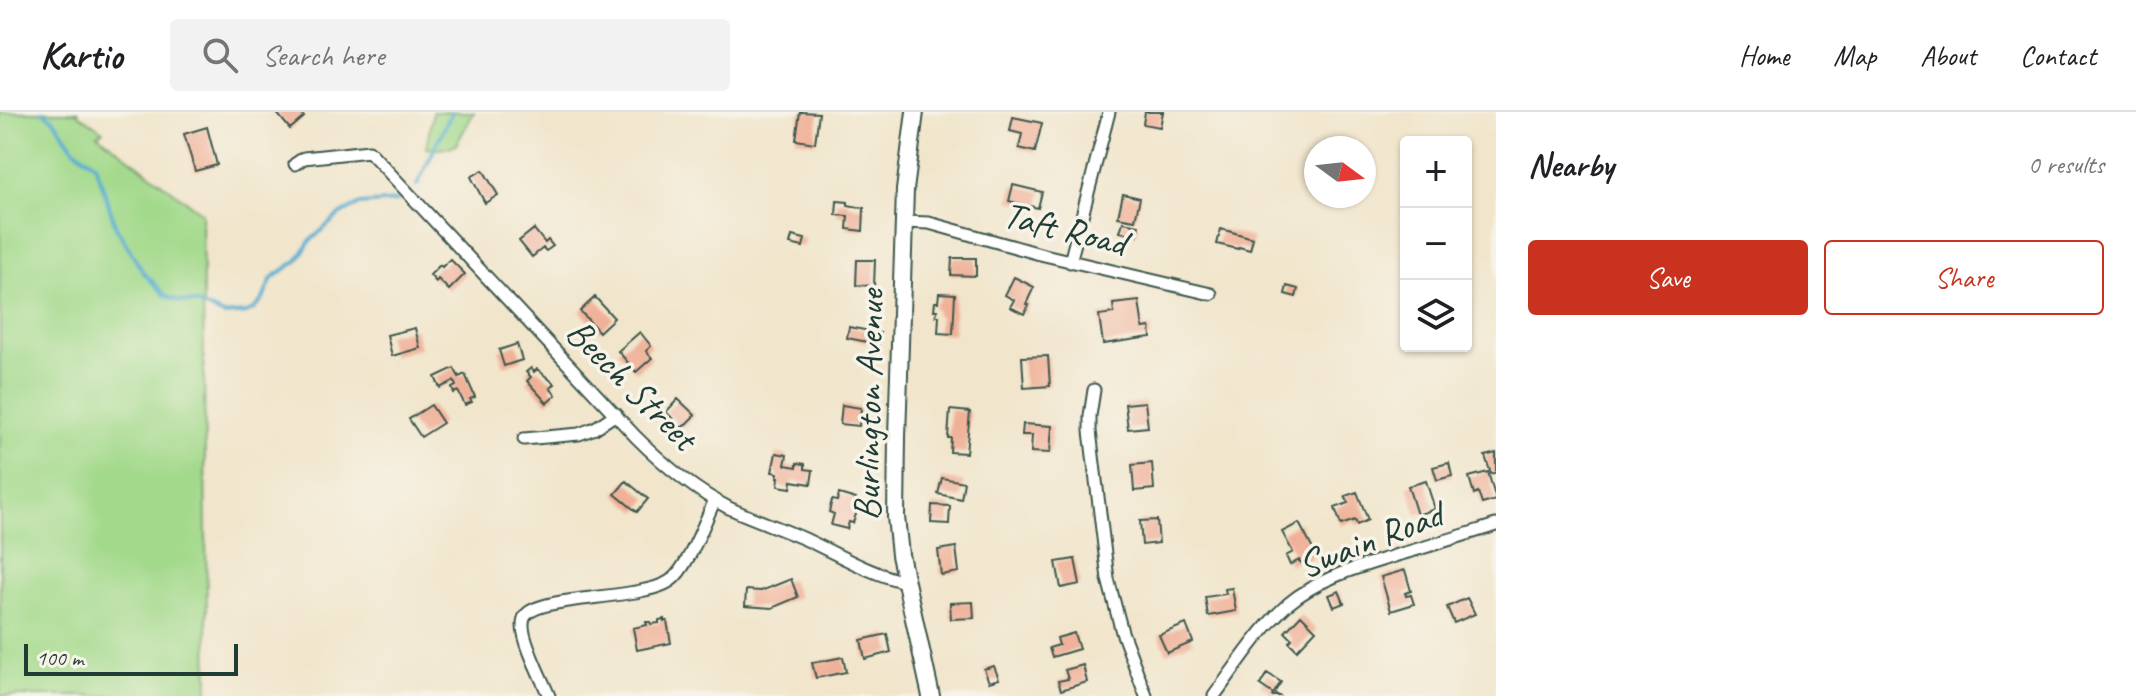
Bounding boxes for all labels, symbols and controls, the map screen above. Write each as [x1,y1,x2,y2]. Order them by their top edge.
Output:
search box [170,19,730,91]
text: Kartio [40,32,122,79]
icon: search [198,33,242,77]
text: Search here [262,36,384,74]
text: Home [1739,38,1789,73]
text: Map [1833,38,1876,73]
text: About [1920,38,1976,73]
text: Contact [2020,38,2096,73]
north arrow [1304,136,1376,208]
map controls [1400,136,1472,352]
button: + [1400,136,1472,208]
text: Nearby [1528,143,1614,186]
text: 0 results [2028,148,2104,181]
street label: Taft Road [999,191,1137,268]
button: − [1400,208,1472,280]
button: Save [1528,240,1808,315]
button: Share [1824,240,2104,315]
button: layers [1400,280,1472,352]
street label: Burlington Avenue [843,286,894,521]
street label: Beech Street [556,309,710,462]
street label: Swain Road [1291,489,1454,588]
scale bar [24,640,238,676]
text: 100 m [36,644,83,672]

